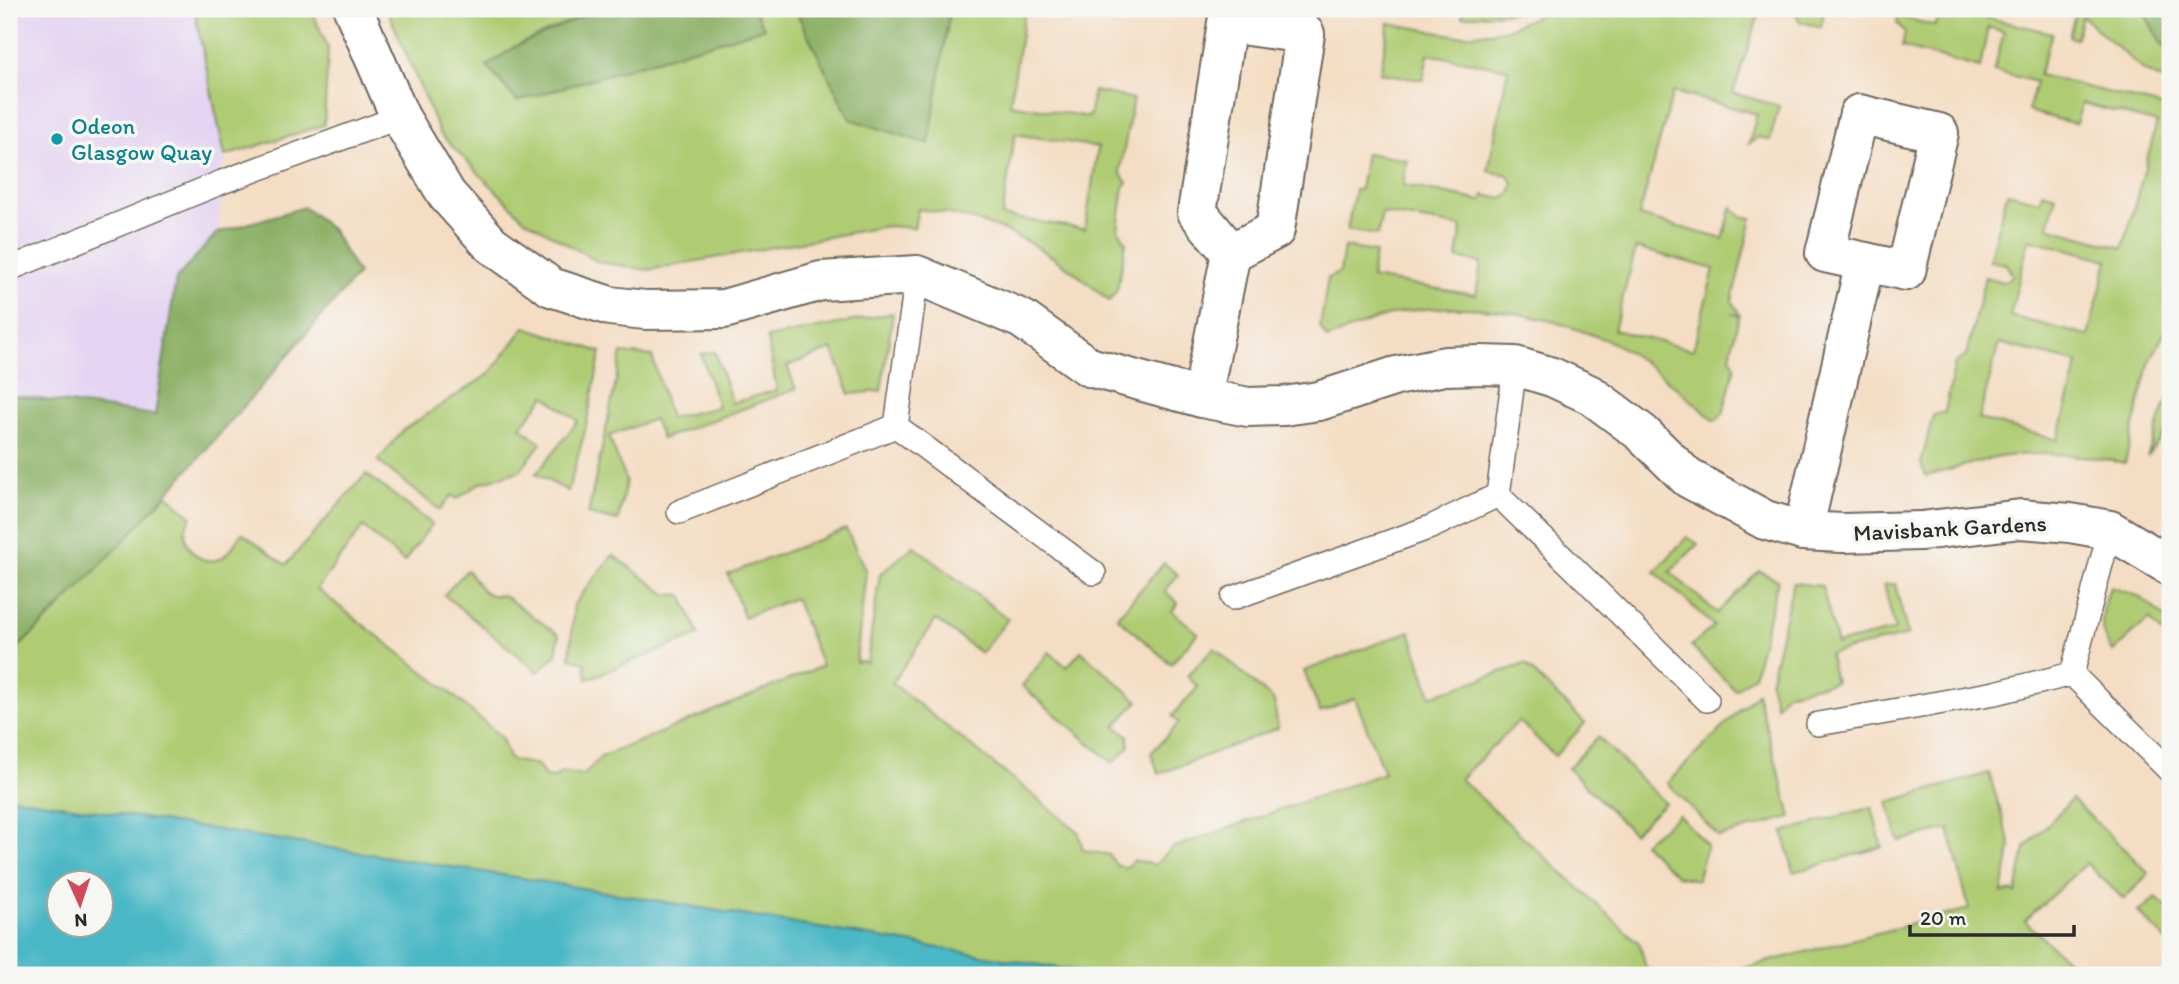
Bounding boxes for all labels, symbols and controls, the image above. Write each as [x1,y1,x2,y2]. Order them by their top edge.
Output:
place label: Odeon Glasgow Quay [71,112,212,166]
marker: Odeon Glasgow Quay [49,131,65,147]
street label: Mavisbank Gardens [1852,509,2048,547]
north arrow [46,869,116,939]
scale bar [1910,893,2074,937]
text: 20 m [1920,905,1967,930]
text: N [74,909,88,932]

